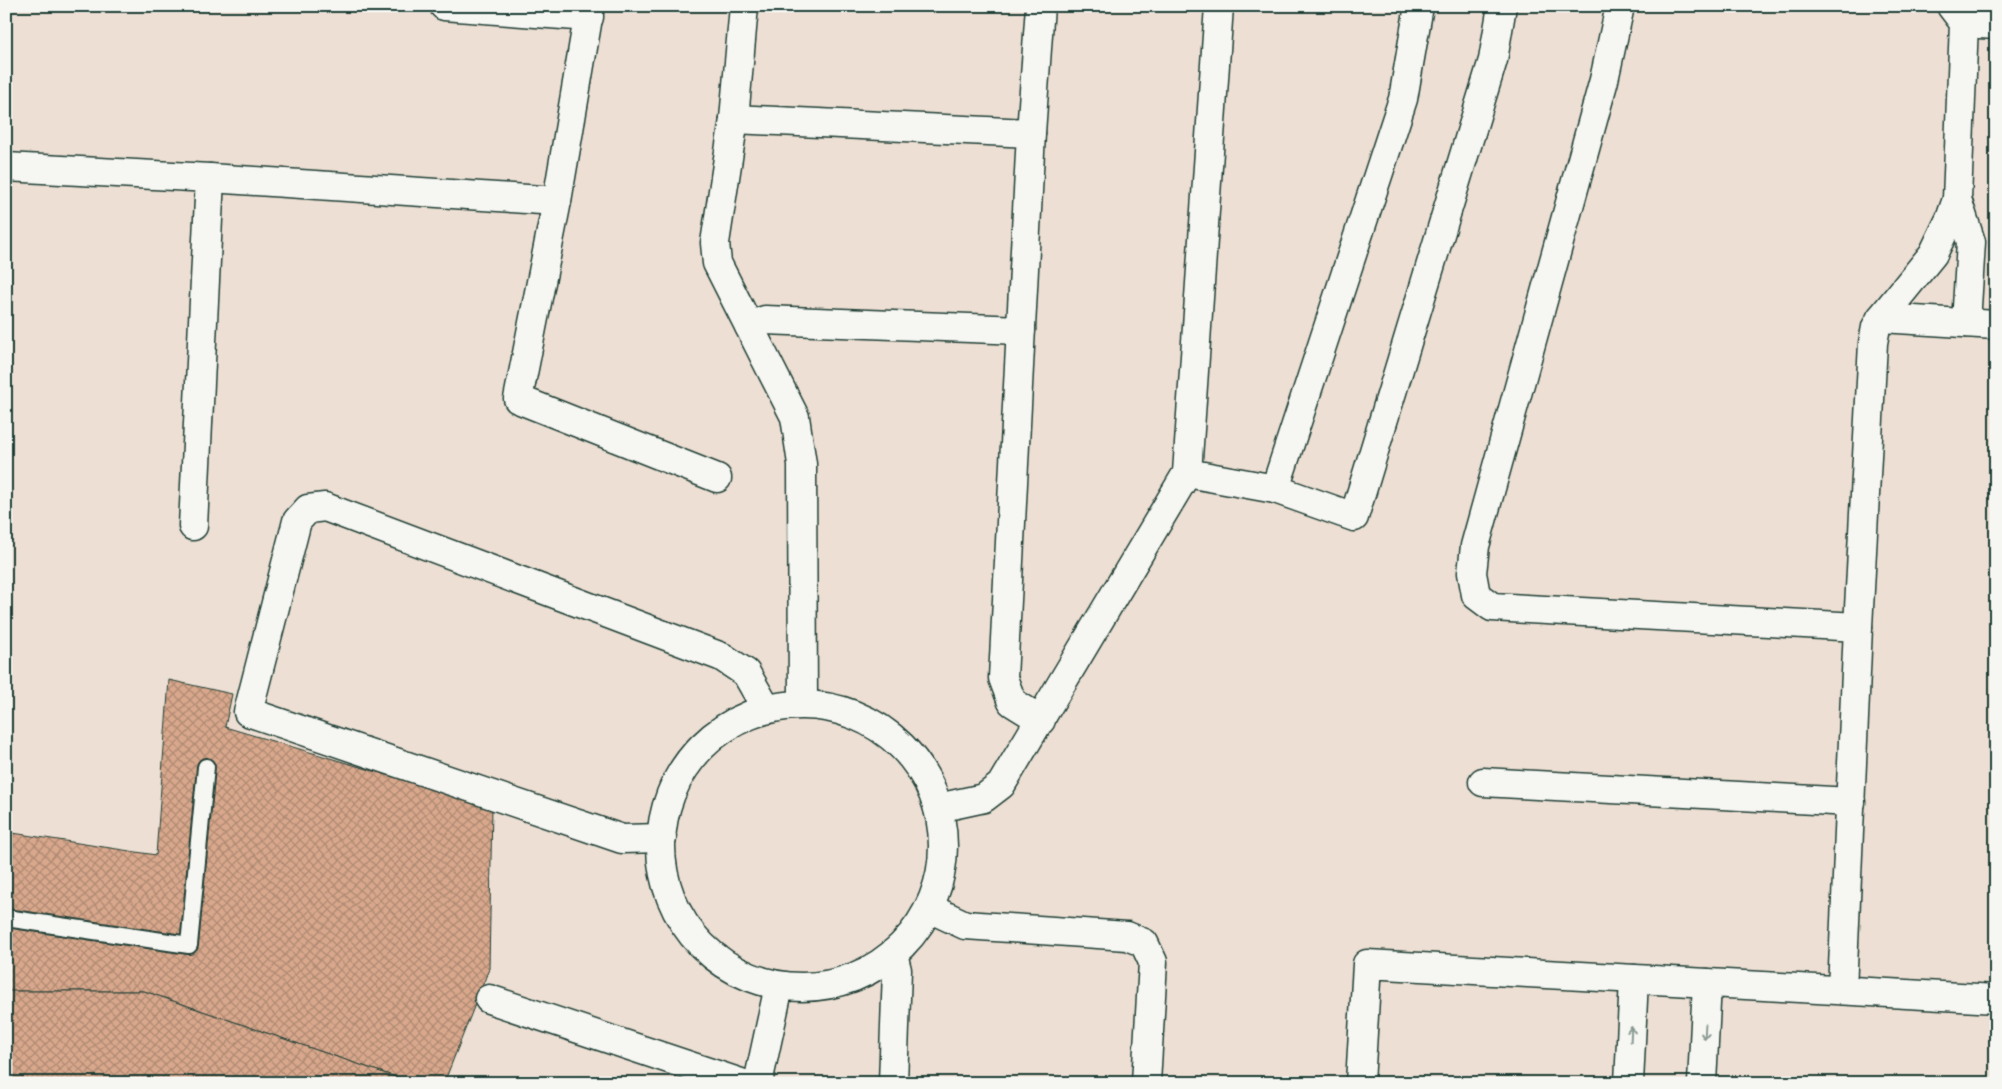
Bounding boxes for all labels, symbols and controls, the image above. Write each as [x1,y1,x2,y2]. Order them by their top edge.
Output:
one-way arrow [1700,1023,1709,1039]
one-way arrow [1626,1026,1636,1042]

